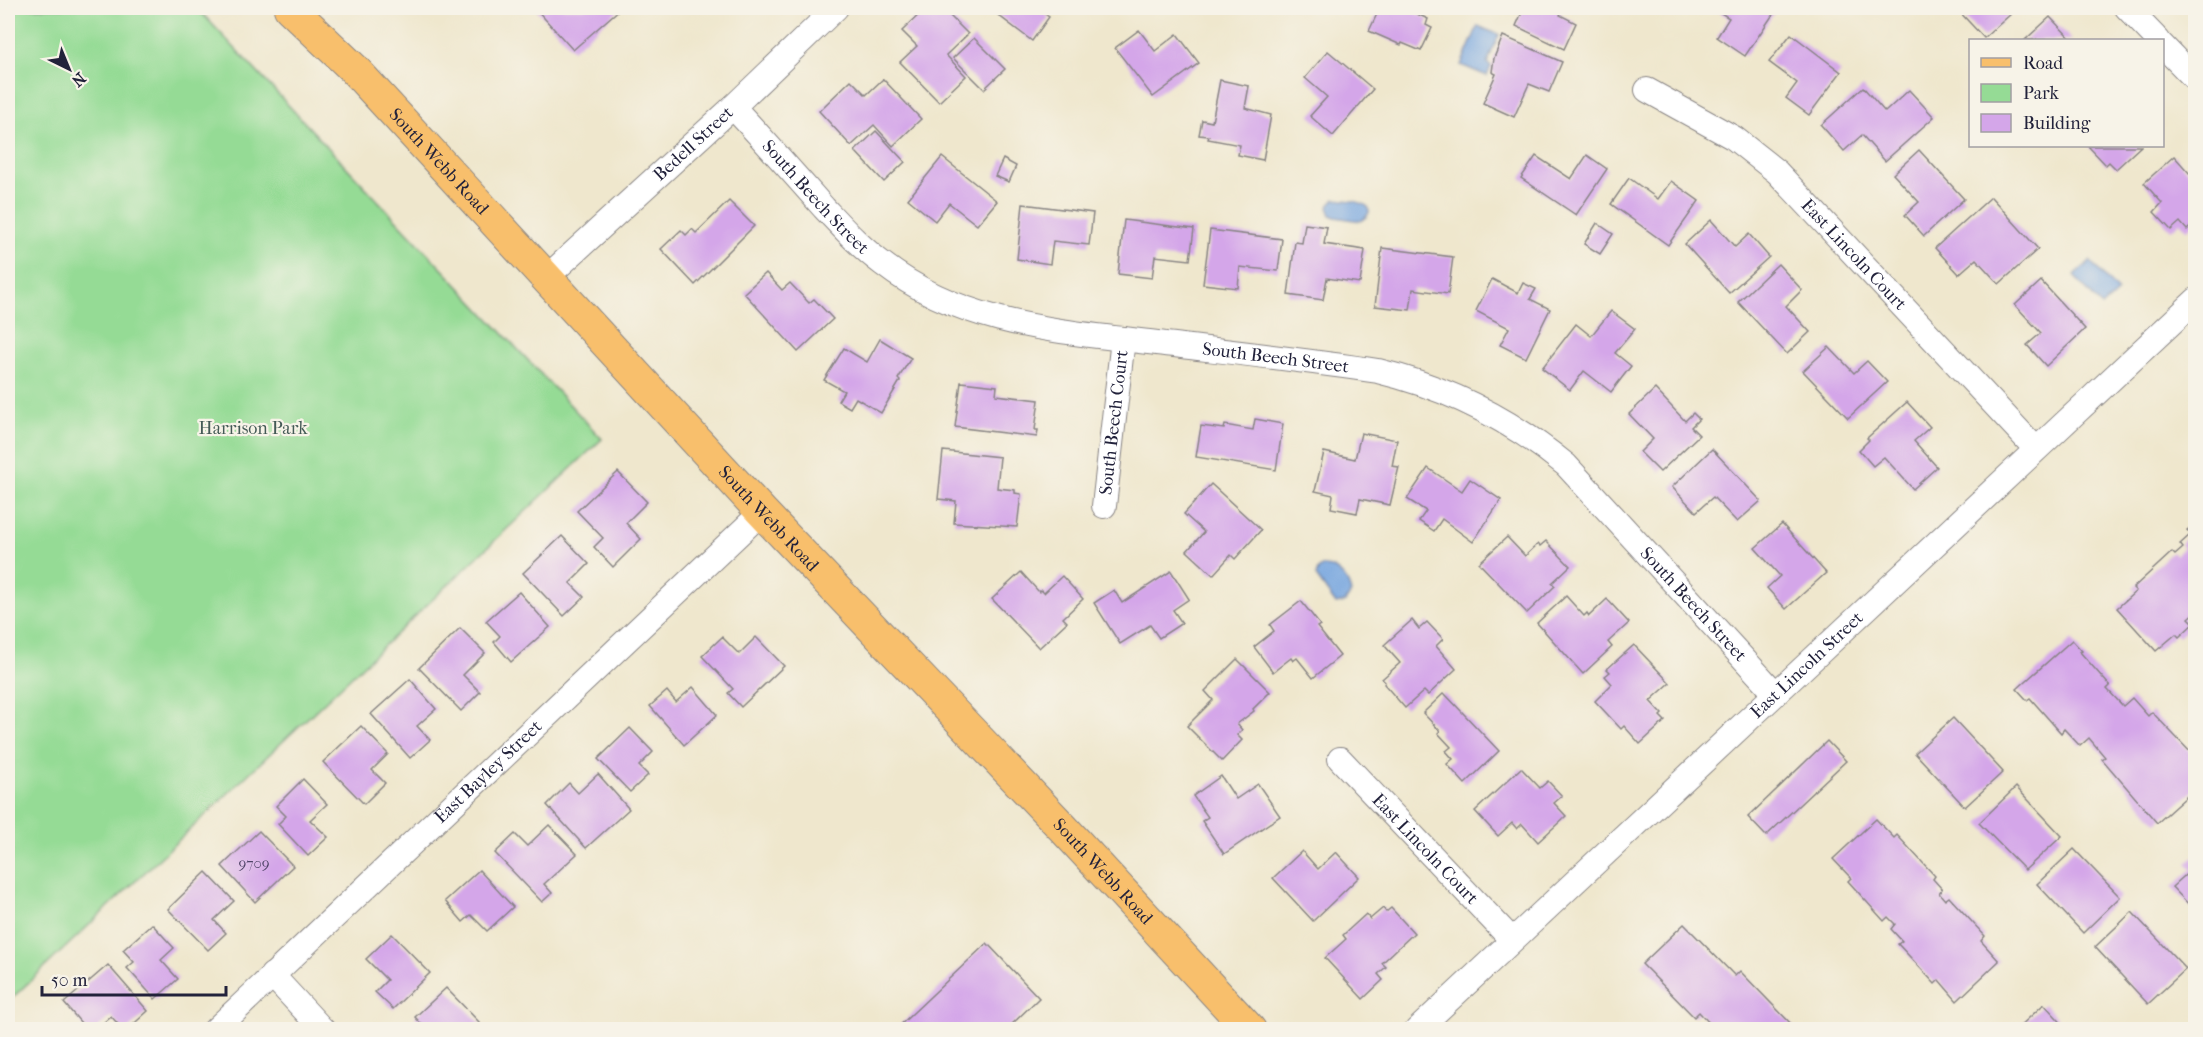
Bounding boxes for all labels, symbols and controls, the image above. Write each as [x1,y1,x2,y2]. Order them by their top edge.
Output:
north arrow [39,39,99,99]
legend [1969,39,2164,147]
text: Road [2023,53,2063,74]
text: N [67,69,90,91]
text: Park [2023,83,2060,104]
street label: Bedell Street [649,102,738,185]
street label: South Webb Road [385,104,493,219]
text: Building [2023,113,2091,134]
street label: South Beech Street [757,136,873,259]
street label: East Lincoln Court [1797,195,1911,315]
street label: South Beech Street [1201,339,1351,378]
street label: South Beech Court [1095,348,1133,496]
park label: Harrison Park [199,418,308,439]
street label: South Webb Road [714,462,823,576]
street label: South Beech Street [1635,543,1751,666]
street label: East Lincoln Street [1746,607,1868,723]
street label: East Bayley Street [430,716,547,828]
street label: East Lincoln Court [1368,790,1483,909]
street label: South Webb Road [1048,814,1157,929]
house number: 9709 [238,854,270,872]
scale bar [42,959,226,997]
text: 50 m [51,970,88,991]

